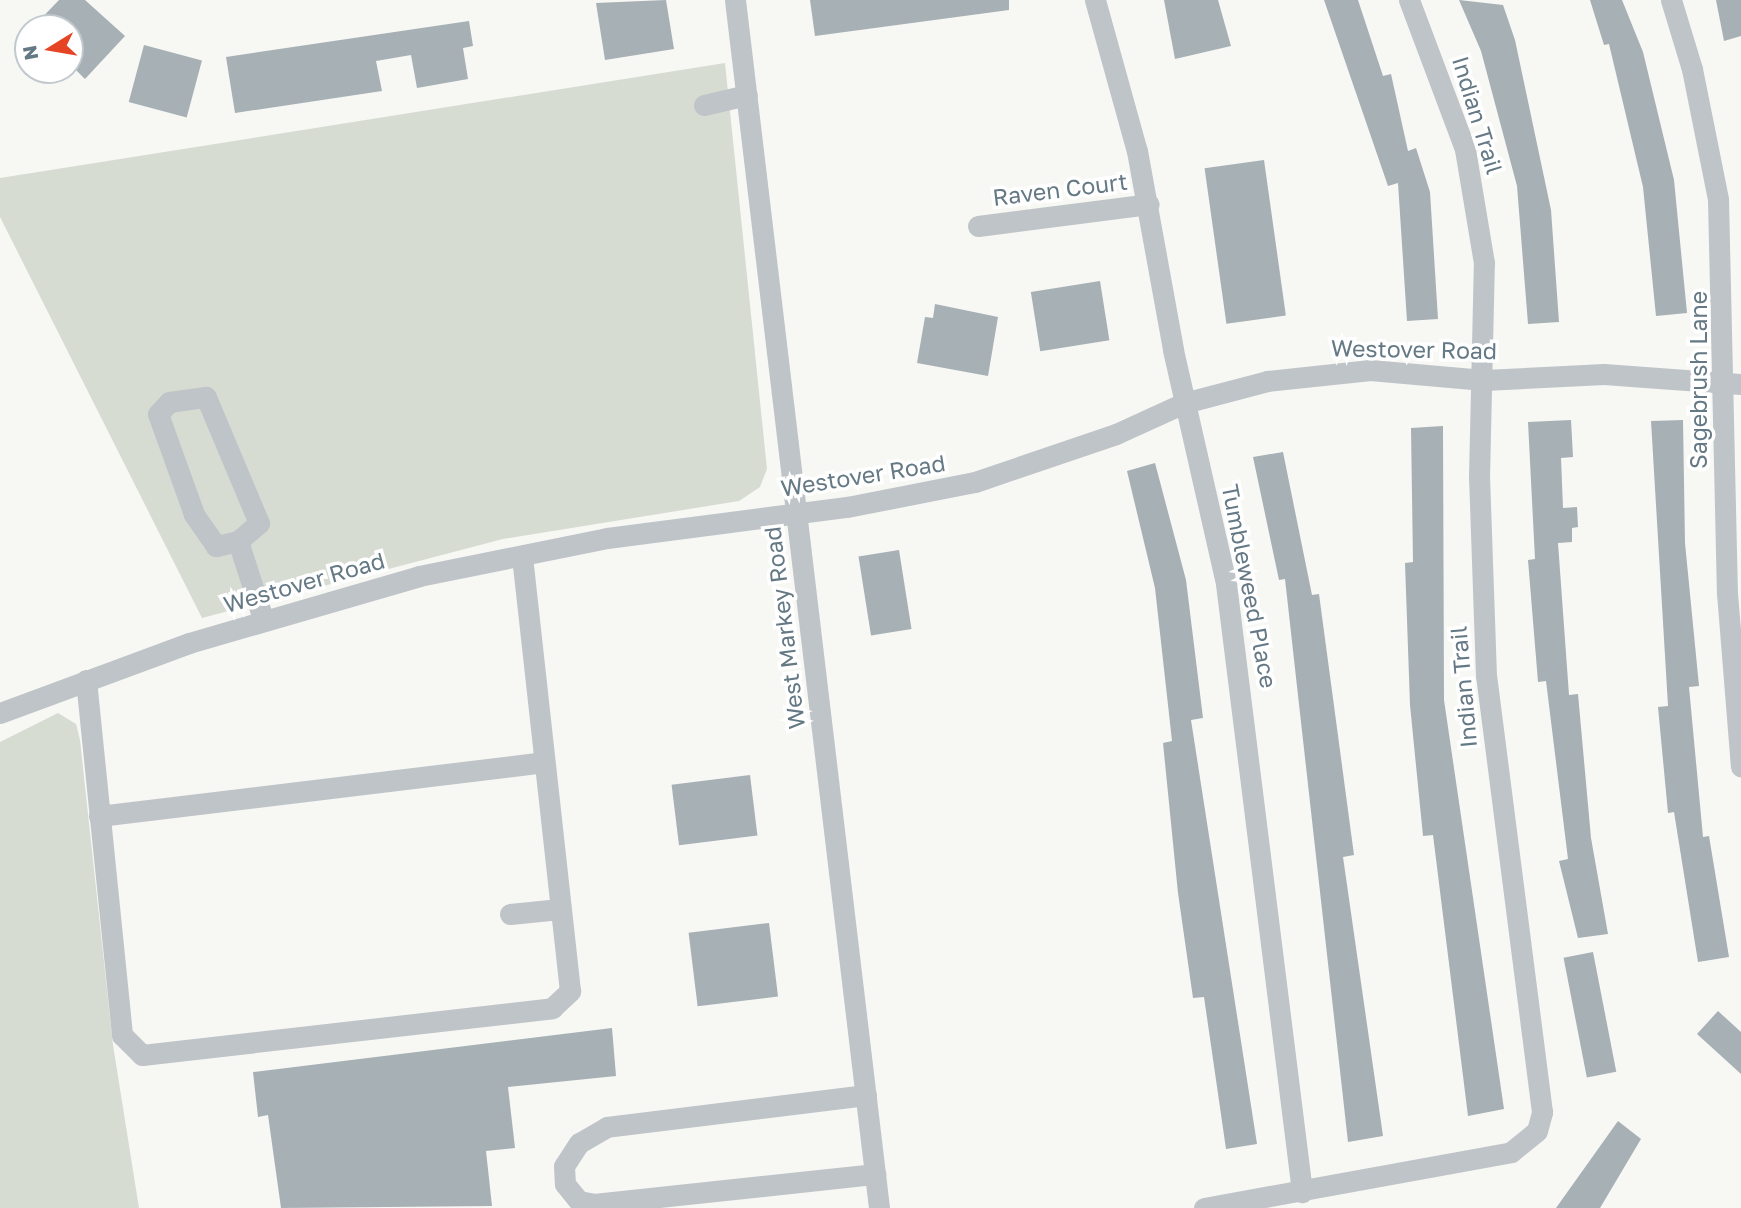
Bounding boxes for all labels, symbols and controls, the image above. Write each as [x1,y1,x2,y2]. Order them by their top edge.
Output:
north arrow [14,14,84,84]
text: N [17,43,43,62]
street label: Indian Trail [1447,53,1509,177]
street label: Raven Court [991,167,1129,211]
street label: Sagebrush Lane [1684,291,1712,469]
street label: Westover Road [1331,334,1497,364]
street label: Westover Road [779,448,947,502]
street label: Tumbleweed Place [1217,482,1283,690]
street label: West Markey Road [758,525,810,731]
street label: Westover Road [220,546,388,618]
street label: Indian Trail [1444,625,1482,749]

